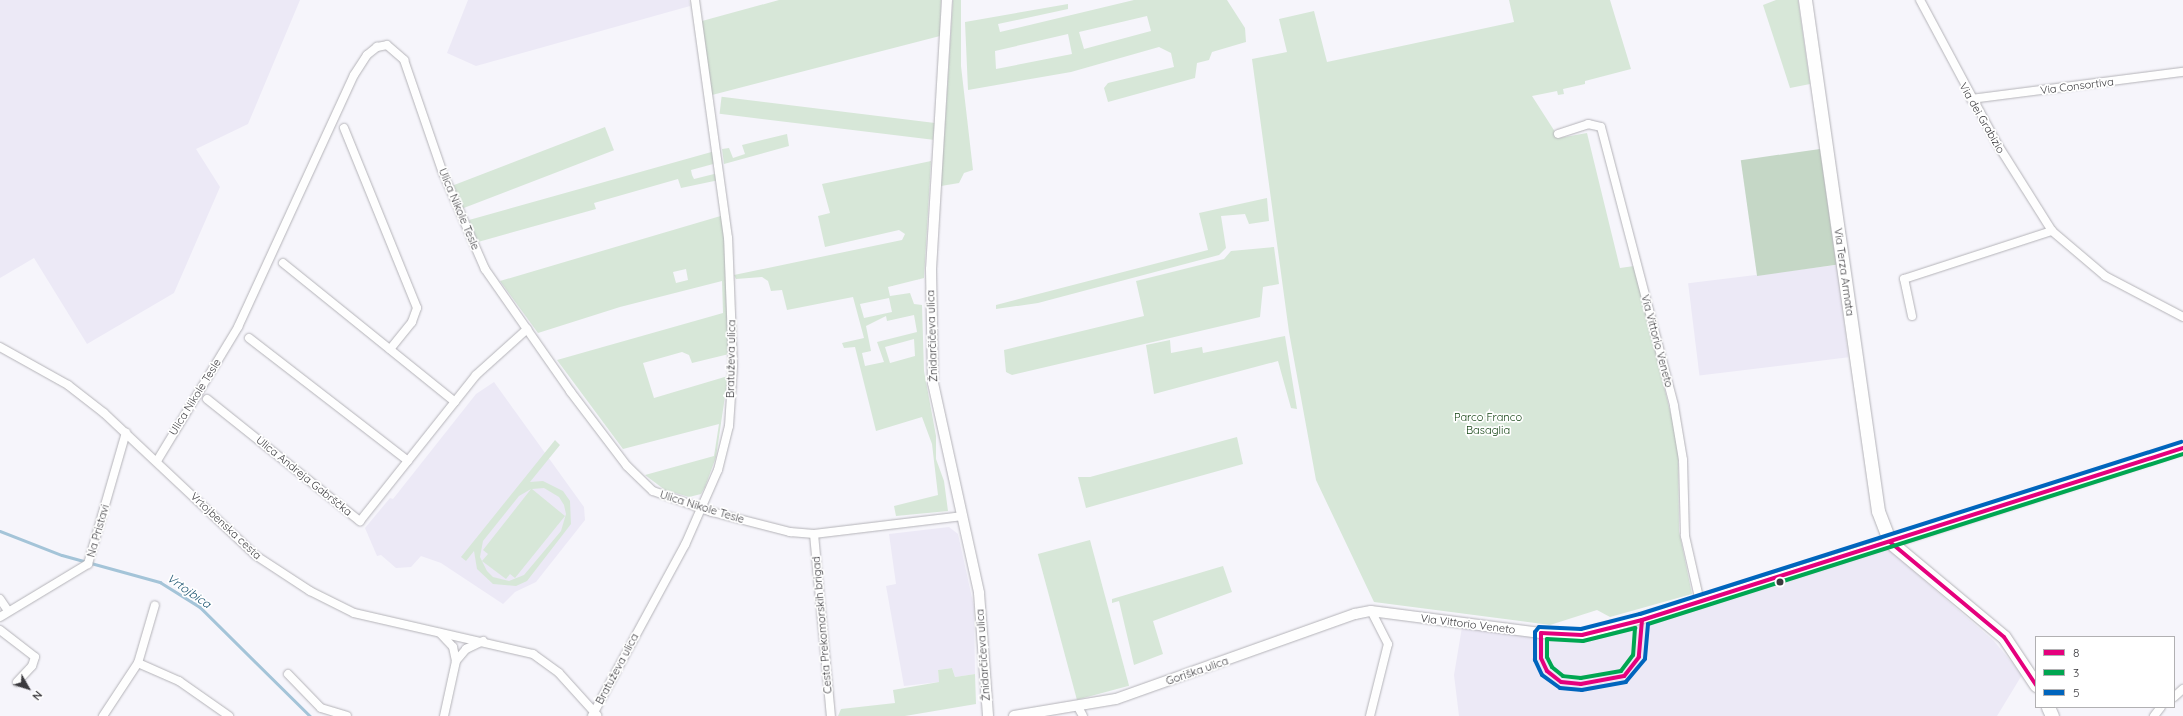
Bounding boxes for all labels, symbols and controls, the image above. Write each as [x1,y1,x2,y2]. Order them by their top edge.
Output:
street label: Via Consortiva [2039,75,2115,97]
street label: Via dei Grabizio [1956,80,2008,156]
street label: Ulica Nikole Tesle [436,166,482,252]
street label: Via Terza Armata [1831,227,1857,317]
street label: Žnidarčičeva ulica [924,290,940,382]
street label: Via Vittorio Veneto [1638,293,1676,389]
street label: Bratuževa ulica [724,320,738,398]
street label: Ulica Nikole Tesle [166,356,224,438]
park label: Parco Franco Basaglia [1454,411,1522,437]
street label: Ulica Andreja Gabrščka [253,433,355,519]
street label: Ulica Nikole Tesle [658,488,746,526]
street label: Vrtojbenska cesta [188,490,264,562]
street label: Na Pristavi [84,503,112,559]
street label: Cesta Prekomorskih brigad [809,556,835,694]
water label: Vrtojbica [164,571,214,611]
unlabelled marker [1775,577,1785,587]
street label: Žnidarčičeva ulica [973,609,993,701]
street label: Via Vittorio Veneto [1420,612,1516,636]
street label: Bratuževa ulica [593,631,641,707]
legend [2035,636,2175,708]
text: 8 [2073,645,2079,660]
street label: Goriška ulica [1164,654,1230,688]
text: 3 [2073,665,2079,680]
north arrow [8,668,48,708]
text: 5 [2073,685,2080,700]
text: N [29,688,45,703]

